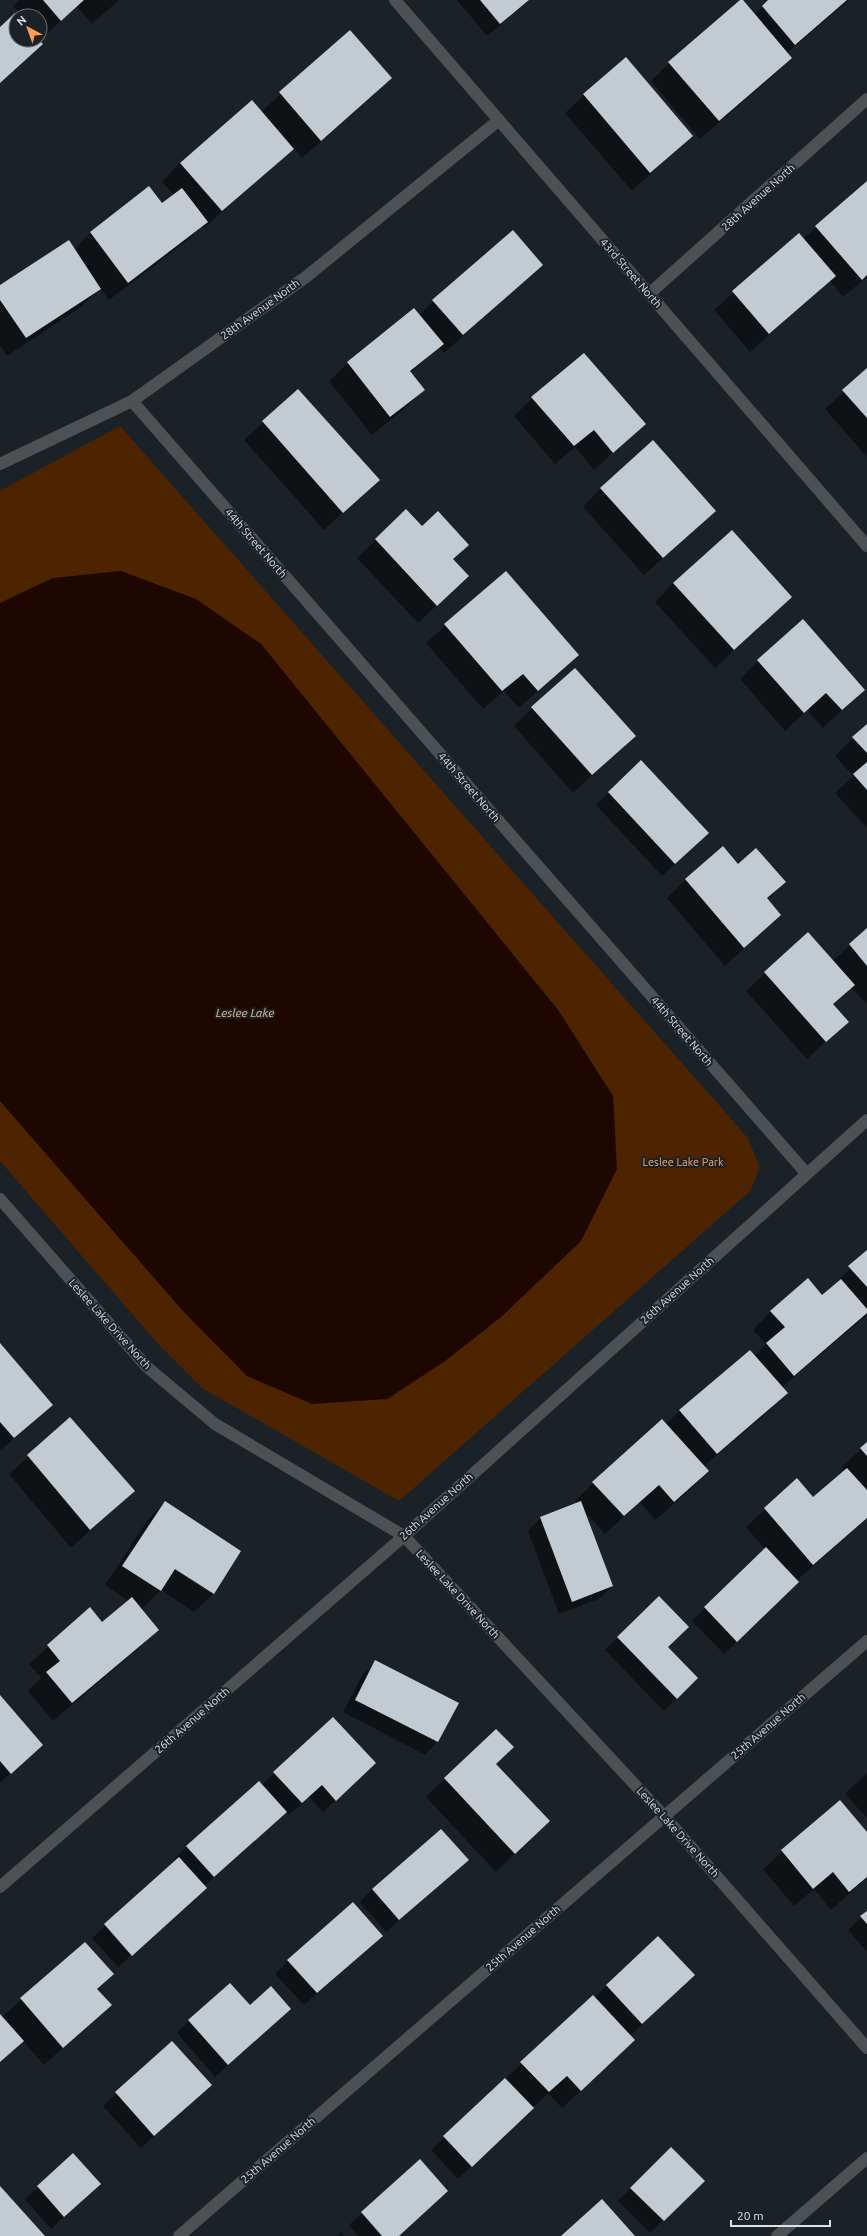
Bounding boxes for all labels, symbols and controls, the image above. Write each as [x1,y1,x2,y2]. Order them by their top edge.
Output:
north arrow [8,8,48,48]
text: N [14,13,28,28]
street label: 28th Avenue North [719,161,797,233]
street label: 43rd Street North [598,236,664,310]
street label: 28th Avenue North [218,276,302,342]
street label: 44th Street North [223,506,289,580]
street label: 44th Street North [436,750,502,824]
street label: 44th Street North [649,994,715,1068]
water label: Leslee Lake [216,1006,274,1019]
park label: Leslee Lake Park [642,1156,724,1168]
street label: 26th Avenue North [638,1254,716,1326]
street label: Leslee Lake Drive North [66,1277,154,1371]
street label: 26th Avenue North [397,1470,475,1542]
street label: Leslee Lake Drive North [414,1547,502,1641]
street label: 26th Avenue North [153,1685,231,1755]
street label: 25th Avenue North [729,1691,807,1761]
street label: Leslee Lake Drive North [634,1785,722,1879]
street label: 25th Avenue North [484,1903,562,1973]
street label: 25th Avenue North [239,2115,317,2185]
scale bar [731,2202,830,2228]
text: 20 m [737,2209,764,2222]

